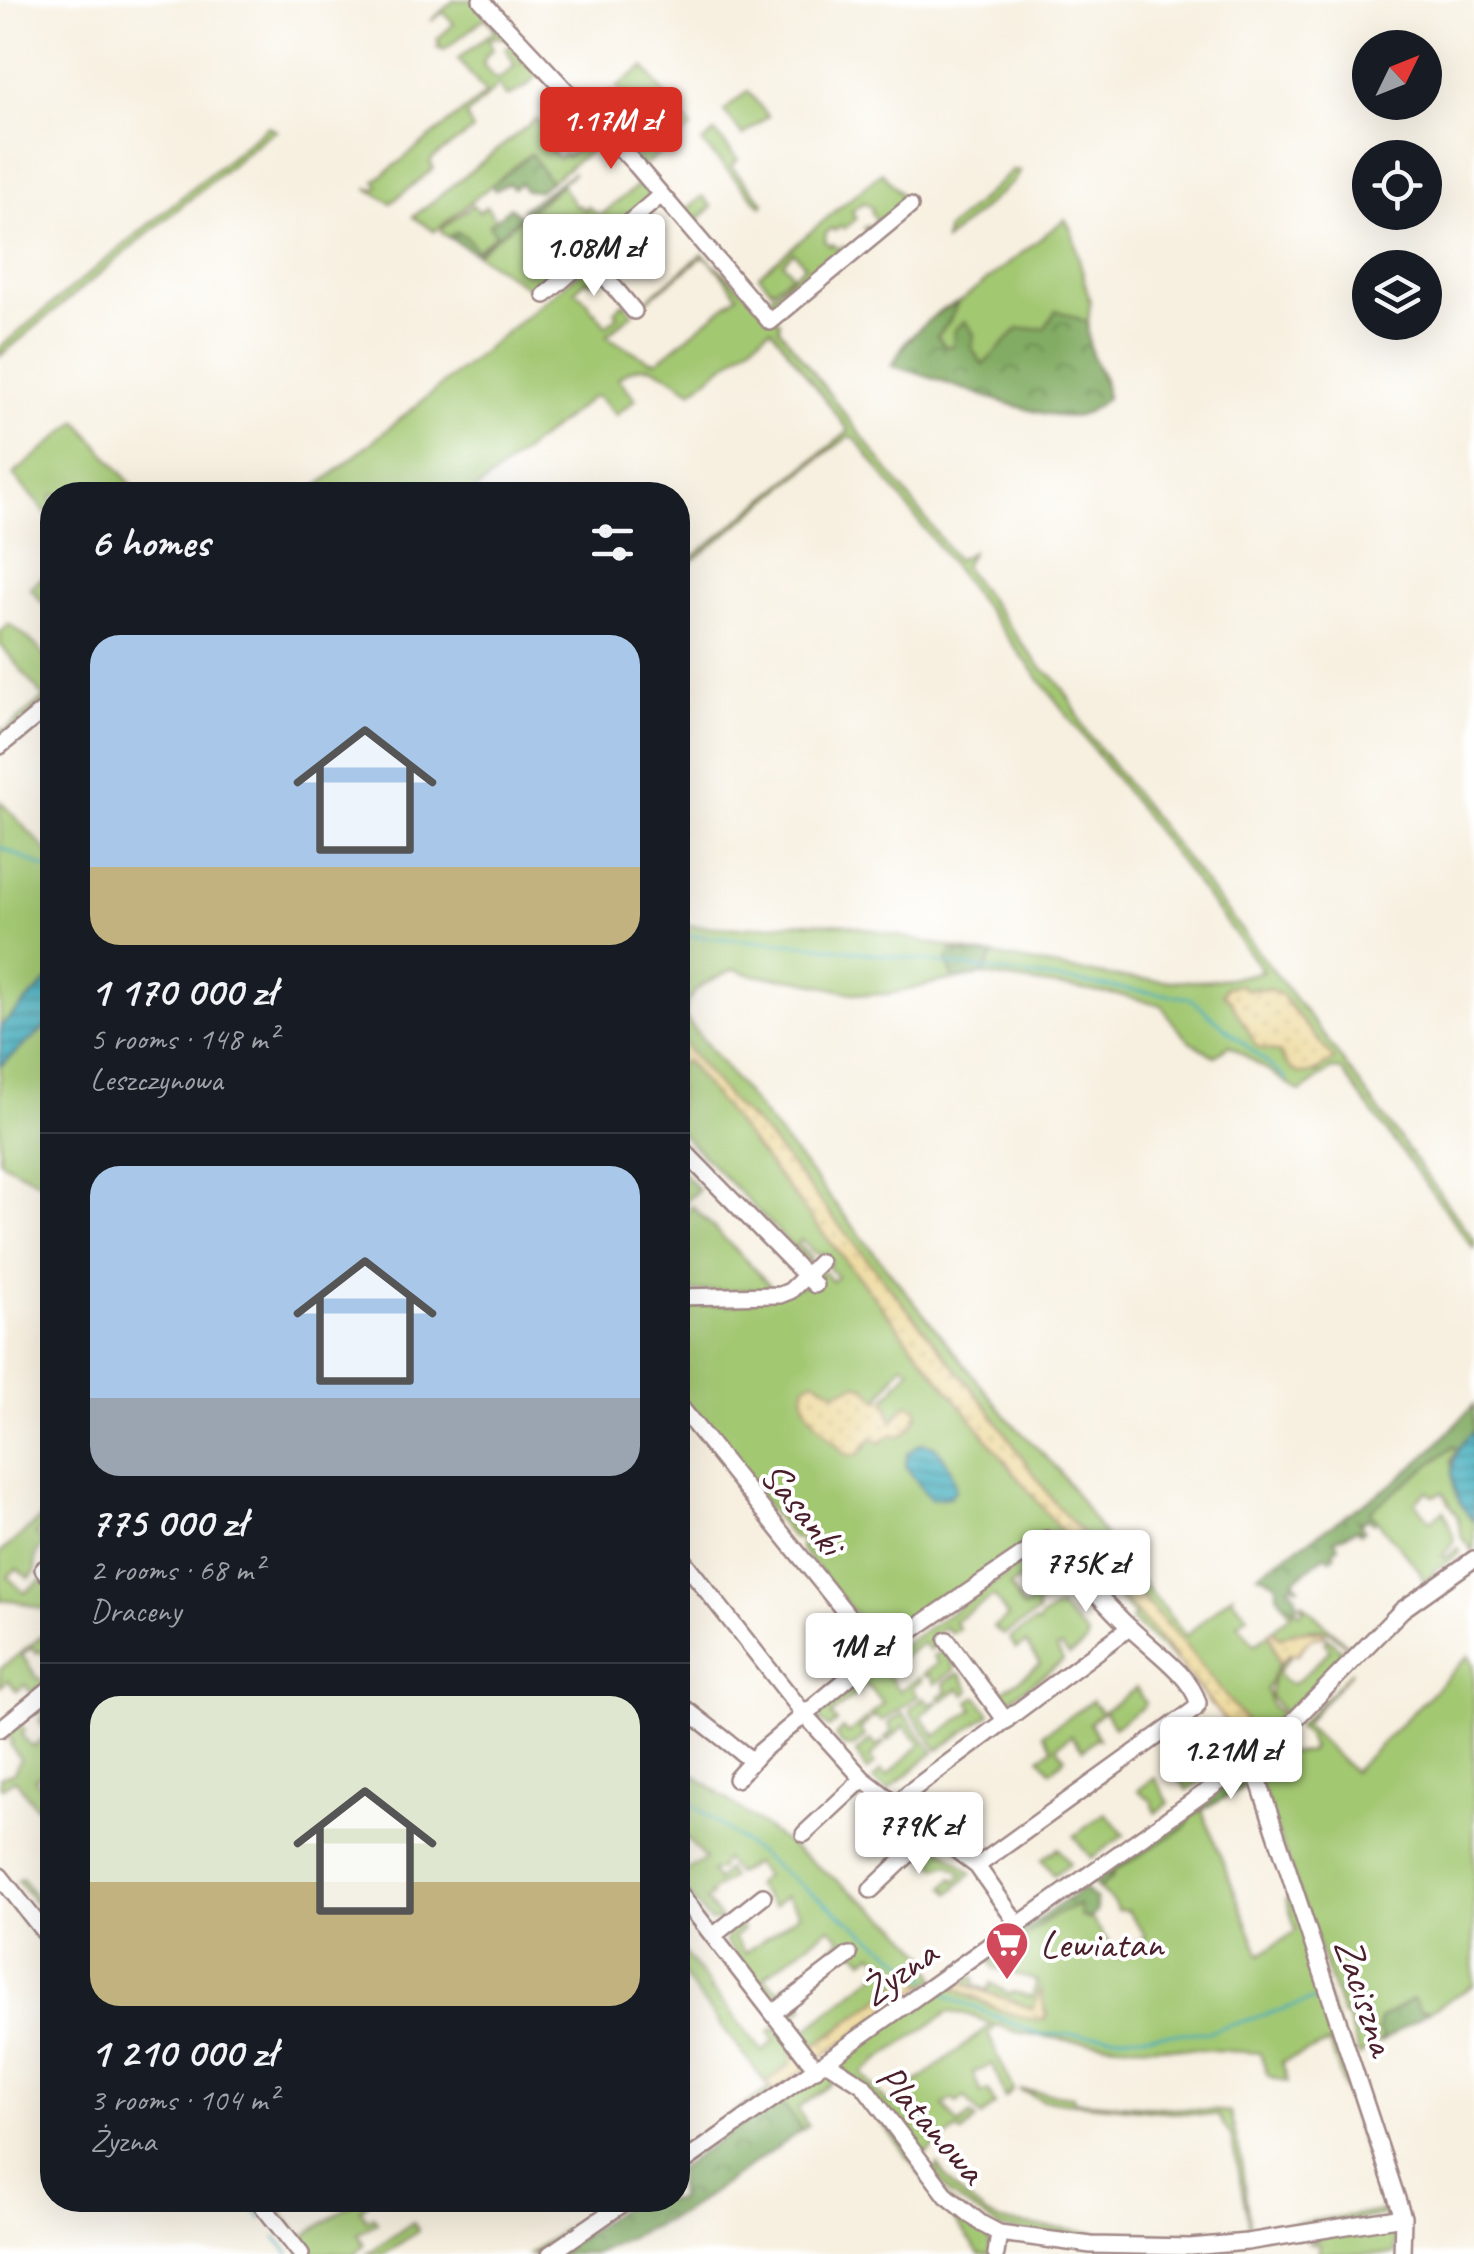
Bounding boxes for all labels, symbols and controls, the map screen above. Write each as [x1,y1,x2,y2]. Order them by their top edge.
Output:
north arrow [1352,30,1442,120]
map controls [1352,30,1442,340]
pin: 1.17M zł [508,87,714,172]
text: 1.17M zł [562,99,660,140]
button: locate [1352,140,1442,230]
pin: 1.08M zł [491,214,697,299]
text: 1.08M zł [545,226,643,267]
button: layers [1352,250,1442,340]
icon: filters [585,515,640,570]
text: 6 homes [90,516,209,569]
icon: home [275,700,455,880]
text: 1 170 000 zł [90,965,275,1018]
text: 5 rooms · 148 m² [90,1018,277,1059]
text: Leszczynowa [90,1059,223,1100]
icon: home [275,1231,455,1411]
street label: Sasanki [749,1452,858,1569]
text: 775 000 zł [90,1496,245,1549]
pin: 775K zł [994,1530,1178,1615]
text: 775K zł [1044,1542,1128,1583]
text: 2 rooms · 68 m² [90,1549,263,1590]
text: Draceny [90,1590,181,1631]
pin: 1M zł [789,1613,929,1698]
text: 1M zł [828,1625,890,1666]
pin: 1.21M zł [1128,1717,1334,1802]
text: 1.21M zł [1182,1729,1280,1770]
icon: home [275,1761,455,1941]
pin: 779K zł [827,1792,1011,1877]
text: 779K zł [877,1804,961,1845]
place label: Lewiatan [1040,1919,1165,1969]
supermarket icon: Lewiatan [984,1920,1030,1981]
street label: Żyzna [850,1927,949,2017]
street label: Zaciszna [1323,1932,1408,2064]
text: 1 210 000 zł [90,2026,275,2079]
street label: Platanowa [866,2053,999,2196]
text: 3 rooms · 104 m² [90,2079,277,2120]
text: Żyzna [90,2120,156,2161]

